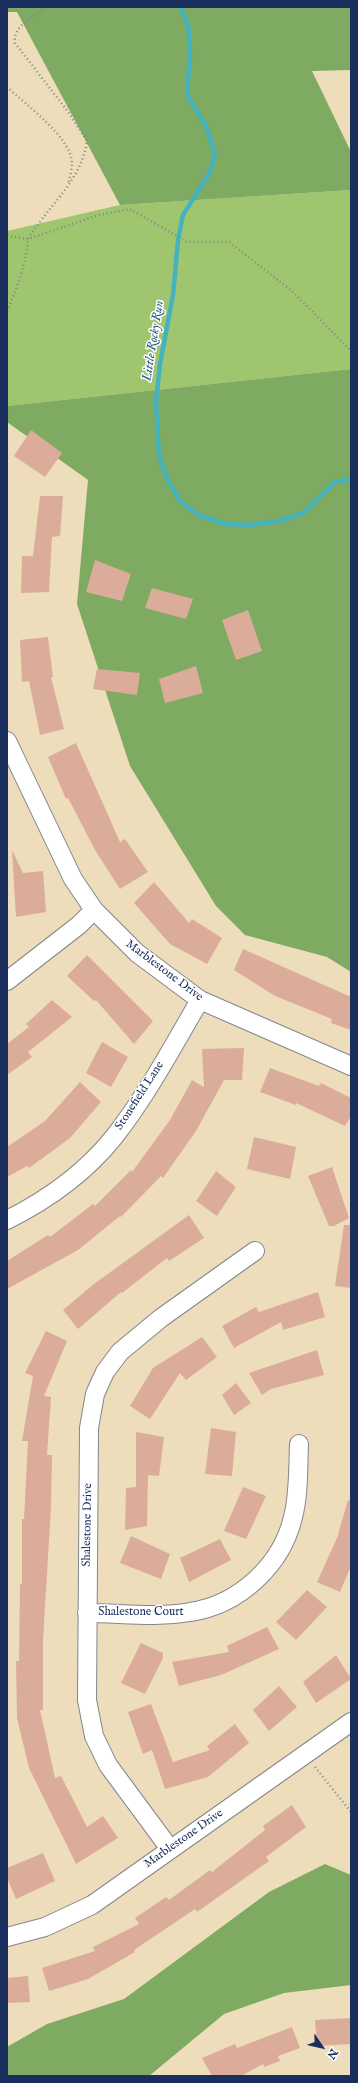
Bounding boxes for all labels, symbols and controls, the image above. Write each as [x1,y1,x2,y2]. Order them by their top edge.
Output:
water label: Little Rocky Run [140,300,168,382]
street label: Marblestone Drive [122,937,206,1005]
street label: Stonefield Lane [112,1059,168,1133]
street label: Shalestone Drive [80,1483,96,1567]
street label: Shalestone Court [98,1606,184,1620]
street label: Marblestone Drive [142,1806,226,1872]
north arrow [302,2027,342,2067]
text: N [323,2046,340,2062]

